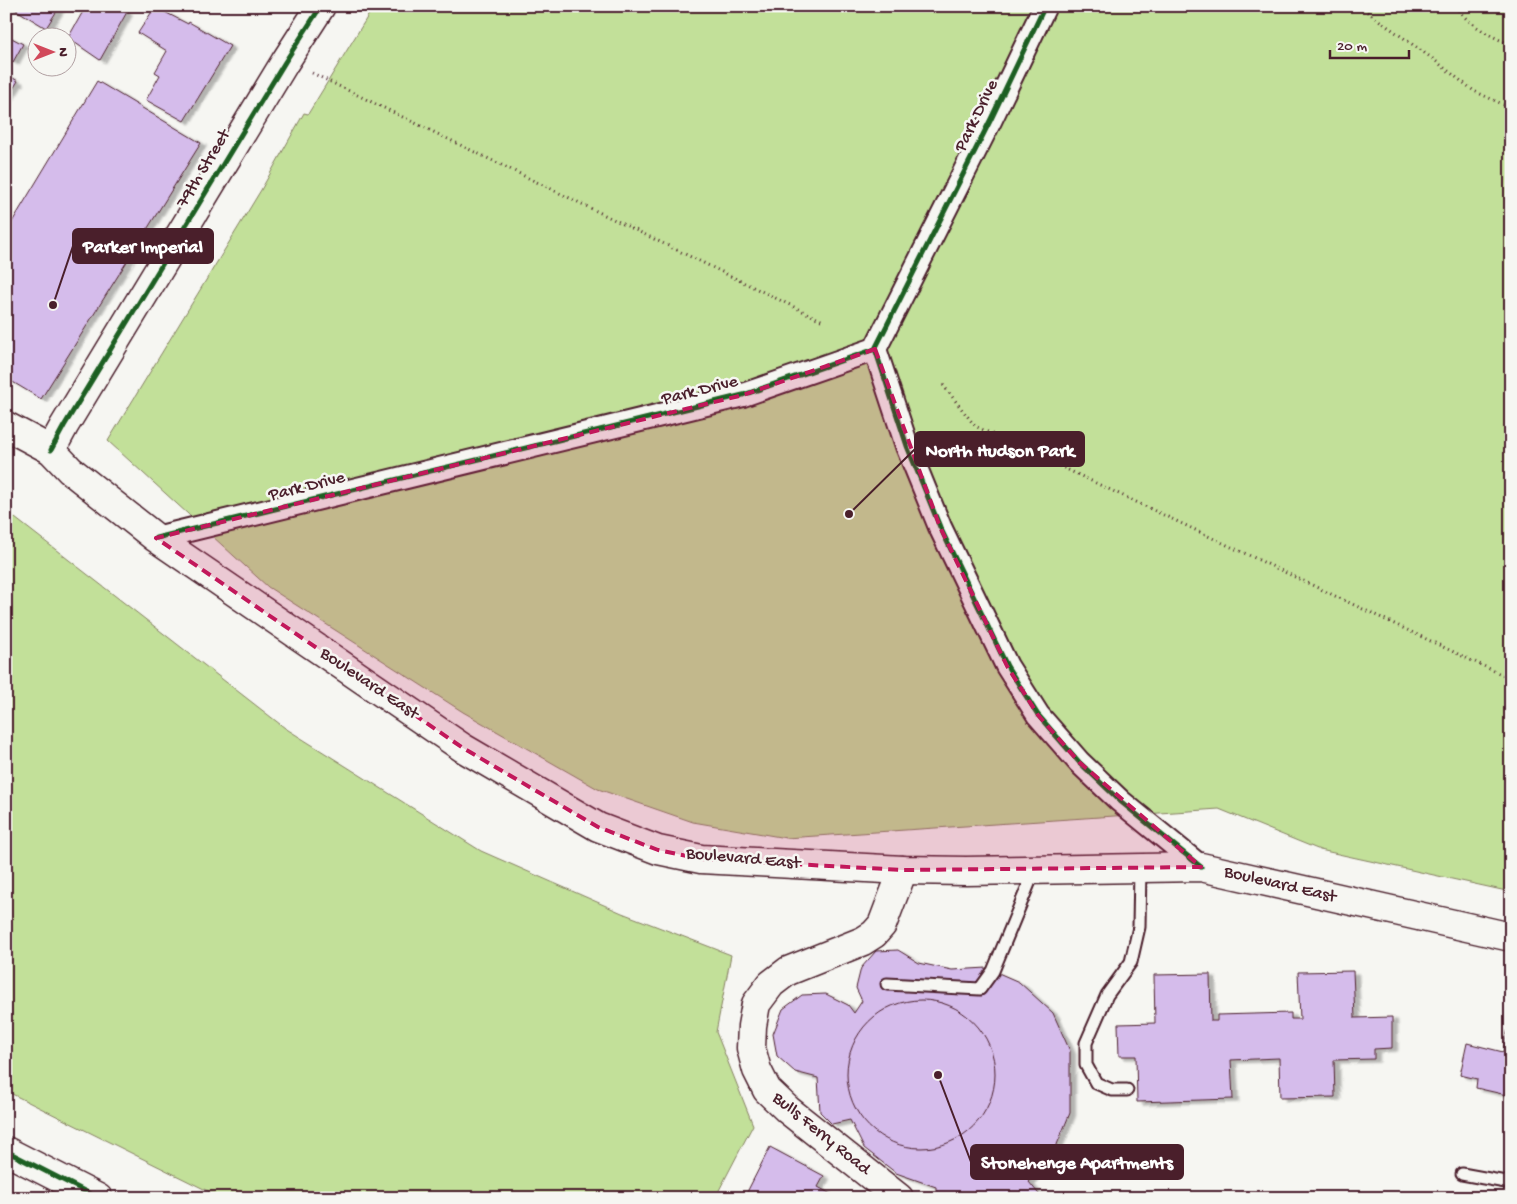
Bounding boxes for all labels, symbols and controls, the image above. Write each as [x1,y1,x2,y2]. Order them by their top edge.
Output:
north arrow [28,28,78,78]
scale bar [1330,28,1408,60]
text: 20 m [1337,38,1367,56]
text: N [54,47,71,57]
street label: Park Drive [950,76,1004,156]
street label: 79th Street [172,125,236,213]
callout: Parker Imperial [73,229,213,263]
text: Parker Imperial [82,237,203,260]
street label: Park Drive [659,371,741,411]
callout: North Hudson Park [915,432,1084,466]
text: North Hudson Park [926,441,1077,464]
street label: Park Drive [266,467,348,507]
street label: Boulevard East [315,643,424,726]
street label: Boulevard East [684,843,803,875]
street label: Boulevard East [1221,862,1340,908]
street label: Bulls Ferry Road [767,1087,875,1181]
callout: Stonehenge Apartments [971,1145,1183,1179]
text: Stonehenge Apartments [981,1153,1174,1176]

